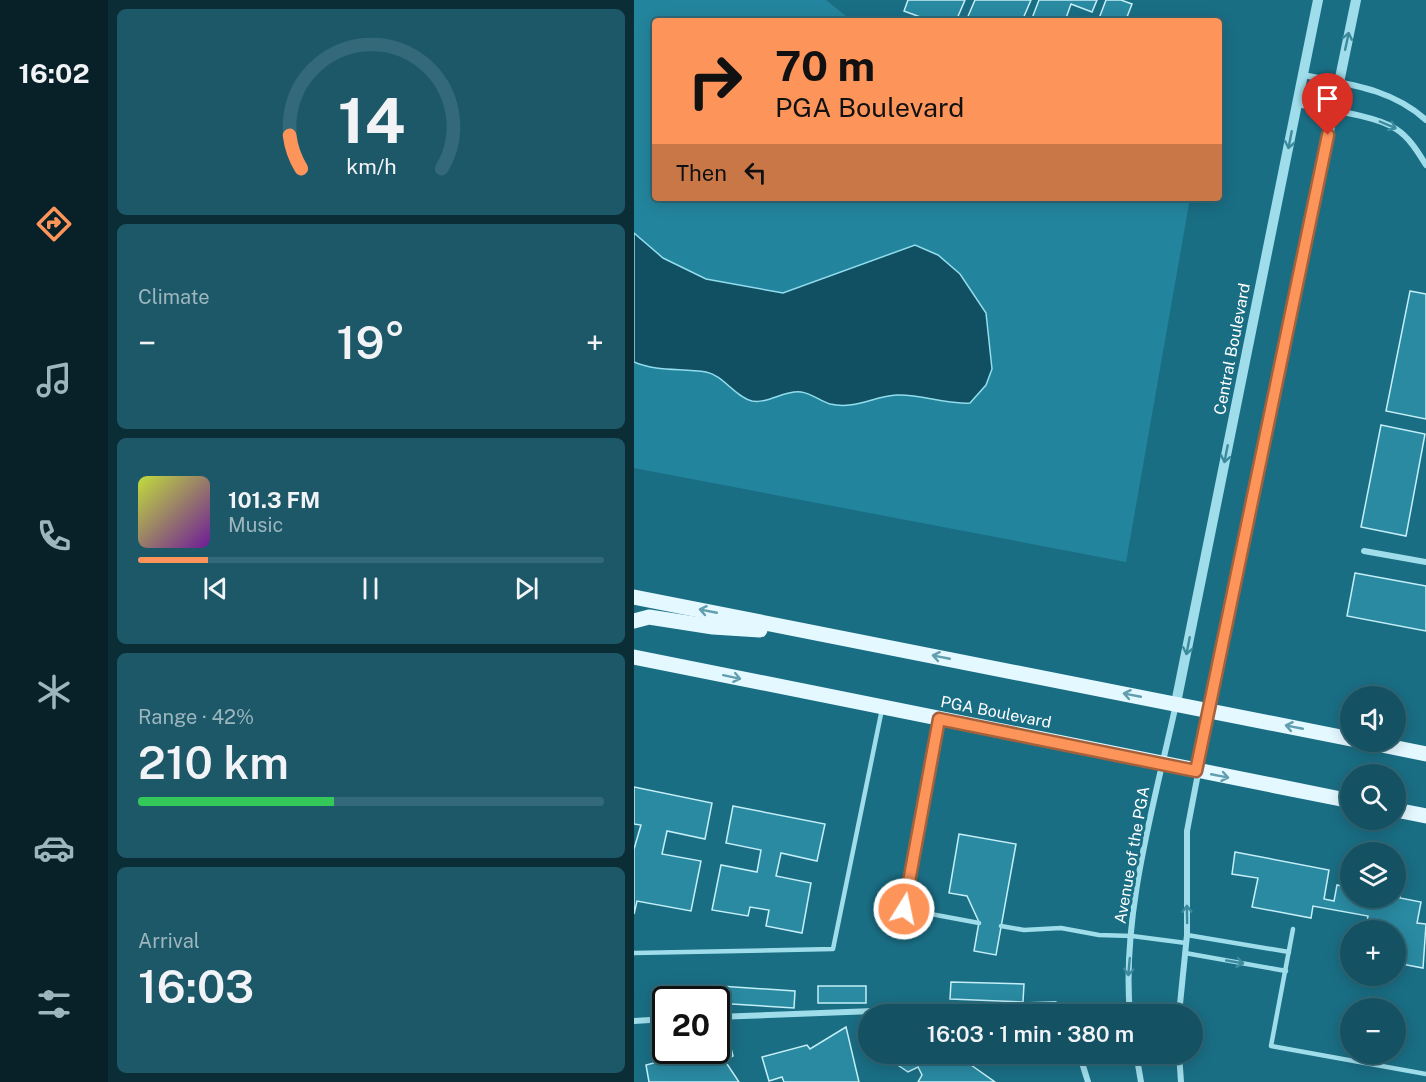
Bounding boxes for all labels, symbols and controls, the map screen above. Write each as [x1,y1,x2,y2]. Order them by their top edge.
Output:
one-way arrow [1342,32,1353,51]
text: 70 m [775,41,875,90]
icon: right [676,42,754,120]
text: 16:02 [18,57,90,89]
pin [1302,73,1353,135]
icon: arrive [1311,82,1344,115]
text: 14 [337,84,405,157]
text: PGA Boulevard [775,91,964,123]
one-way arrow [1378,120,1396,131]
one-way arrow [1284,129,1295,149]
text: km/h [346,154,396,179]
icon: left [739,156,772,189]
text: Then [676,160,727,186]
icon: directions [33,203,75,245]
street label: Central Boulevard [1210,282,1254,416]
text: Climate [138,285,210,309]
text: 19° [337,316,405,369]
text: − [138,324,156,362]
text: + [586,324,604,362]
icon: music [33,359,75,401]
one-way arrow [1220,444,1231,464]
text: 101.3 FM [228,487,320,513]
text: Music [228,513,283,537]
icon: phone [33,515,75,557]
icon: previous [199,572,232,605]
icon: pause [354,572,387,605]
icon: next [510,572,543,605]
one-way arrow [699,605,718,617]
one-way arrow [1182,635,1193,655]
one-way arrow [932,651,951,662]
icon: climate [33,671,75,713]
one-way arrow [722,672,742,683]
map controls [1340,686,1406,1064]
button: sound [1340,686,1406,752]
one-way arrow [1123,689,1143,700]
street label: PGA Boulevard [939,692,1053,732]
text: Range · 42% [138,705,254,729]
one-way arrow [1284,721,1304,732]
text: 210 km [138,736,289,789]
button: search [1340,764,1406,830]
one-way arrow [1210,771,1229,782]
street label: Avenue of the PGA [1111,785,1153,925]
icon: car [33,827,75,869]
button: layers [1340,842,1406,908]
position arrow [872,877,936,941]
one-way arrow [1181,904,1193,924]
button: + [1340,920,1406,986]
text: Arrival [138,929,200,953]
one-way arrow [1123,957,1134,977]
one-way arrow [1225,957,1245,968]
text: 16:03 [138,960,254,1013]
icon: filters [33,983,75,1025]
speed limit sign: 20 [652,986,730,1064]
button: − [1340,998,1406,1064]
text: 16:03 · 1 min · 380 m [927,1021,1134,1047]

